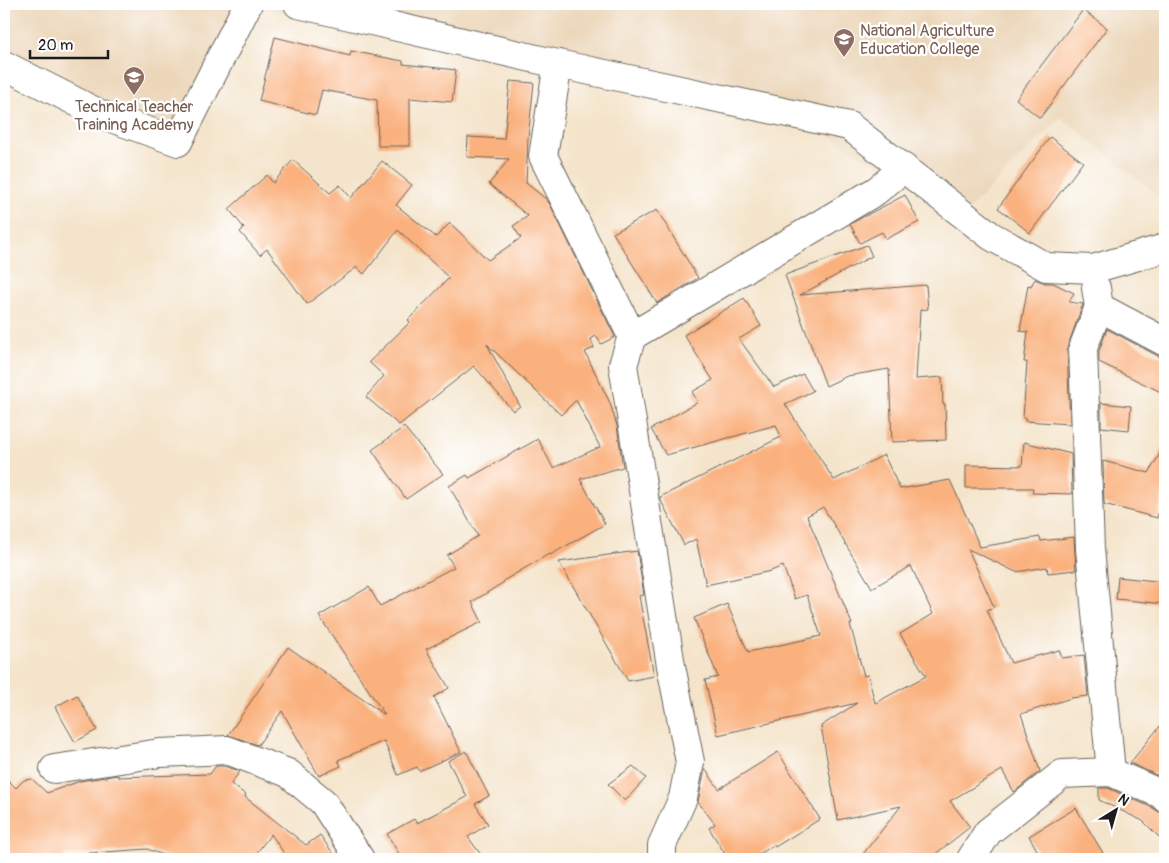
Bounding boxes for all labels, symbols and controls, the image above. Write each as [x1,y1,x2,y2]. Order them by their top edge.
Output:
place label: National Agriculture Education College [860,21,994,59]
school or university icon: National Agriculture Education College [832,27,856,58]
scale bar [30,28,108,60]
text: 20 m [38,36,73,55]
school or university icon: Technical Teacher Training Academy [122,65,146,96]
place label: Technical Teacher Training Academy [74,97,194,135]
north arrow [1092,786,1142,836]
text: N [1115,790,1132,810]

